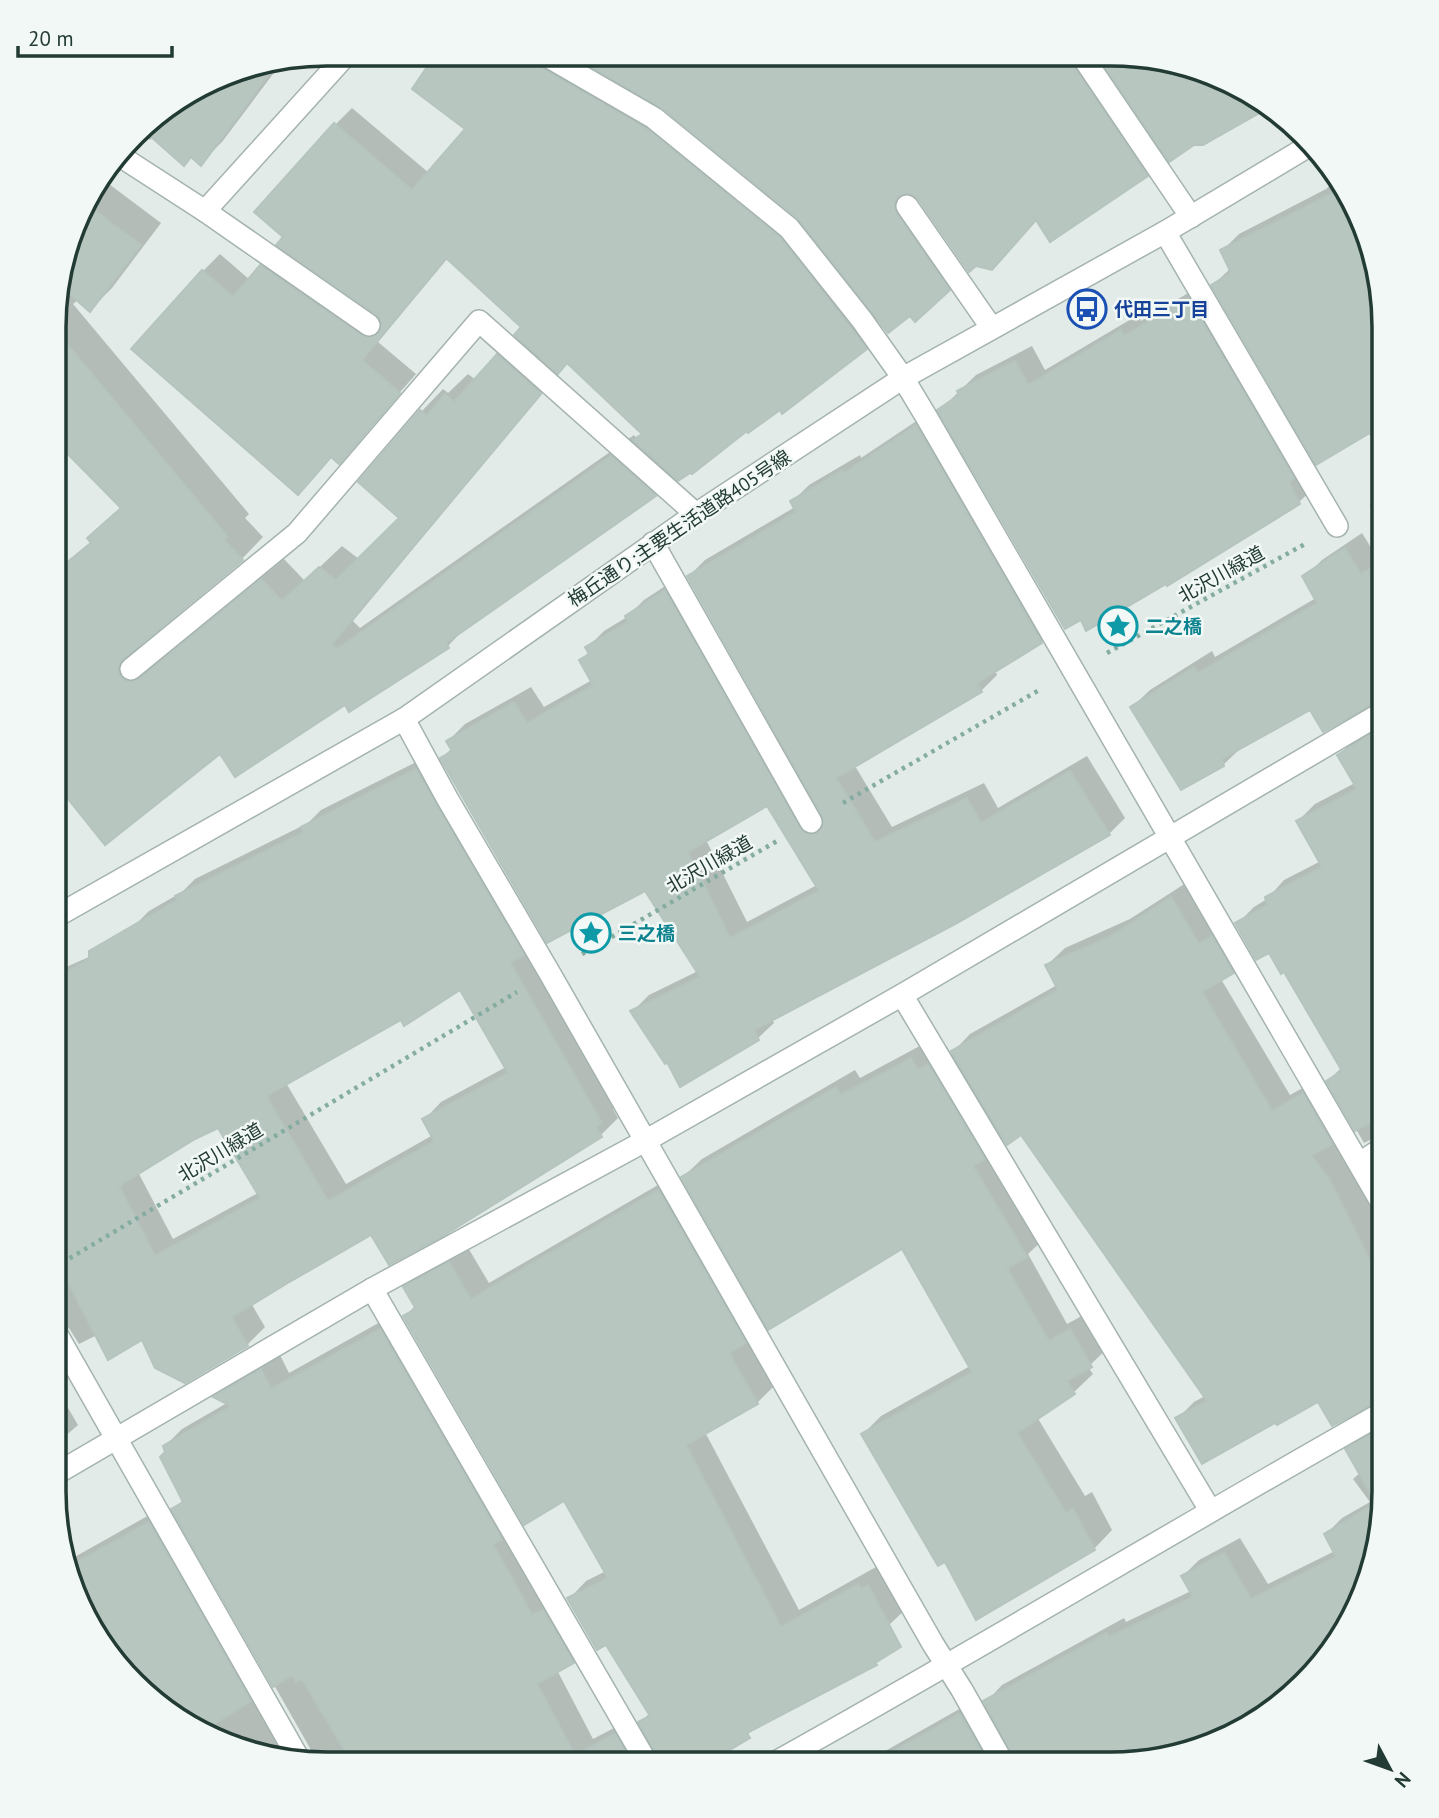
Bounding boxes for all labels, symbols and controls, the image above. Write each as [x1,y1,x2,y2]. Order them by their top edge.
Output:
scale bar [18,14,172,58]
text: 20 m [28,25,74,52]
bus stop icon: 代田三丁目 [1066,288,1108,330]
place label: 代田三丁目 [1114,297,1209,321]
street label: 梅丘通り;主要生活道路405号線 [563,444,795,612]
street label: 北沢川緑道 [1174,540,1268,608]
place icon: 二之橋 [1097,605,1139,647]
place label: 二之橋 [1145,614,1202,638]
street label: 北沢川緑道 [662,830,756,898]
place icon: 三之橋 [570,912,612,954]
place label: 三之橋 [618,921,675,945]
street label: 北沢川緑道 [173,1117,267,1187]
north arrow [1355,1734,1425,1804]
text: N [1390,1768,1416,1793]

